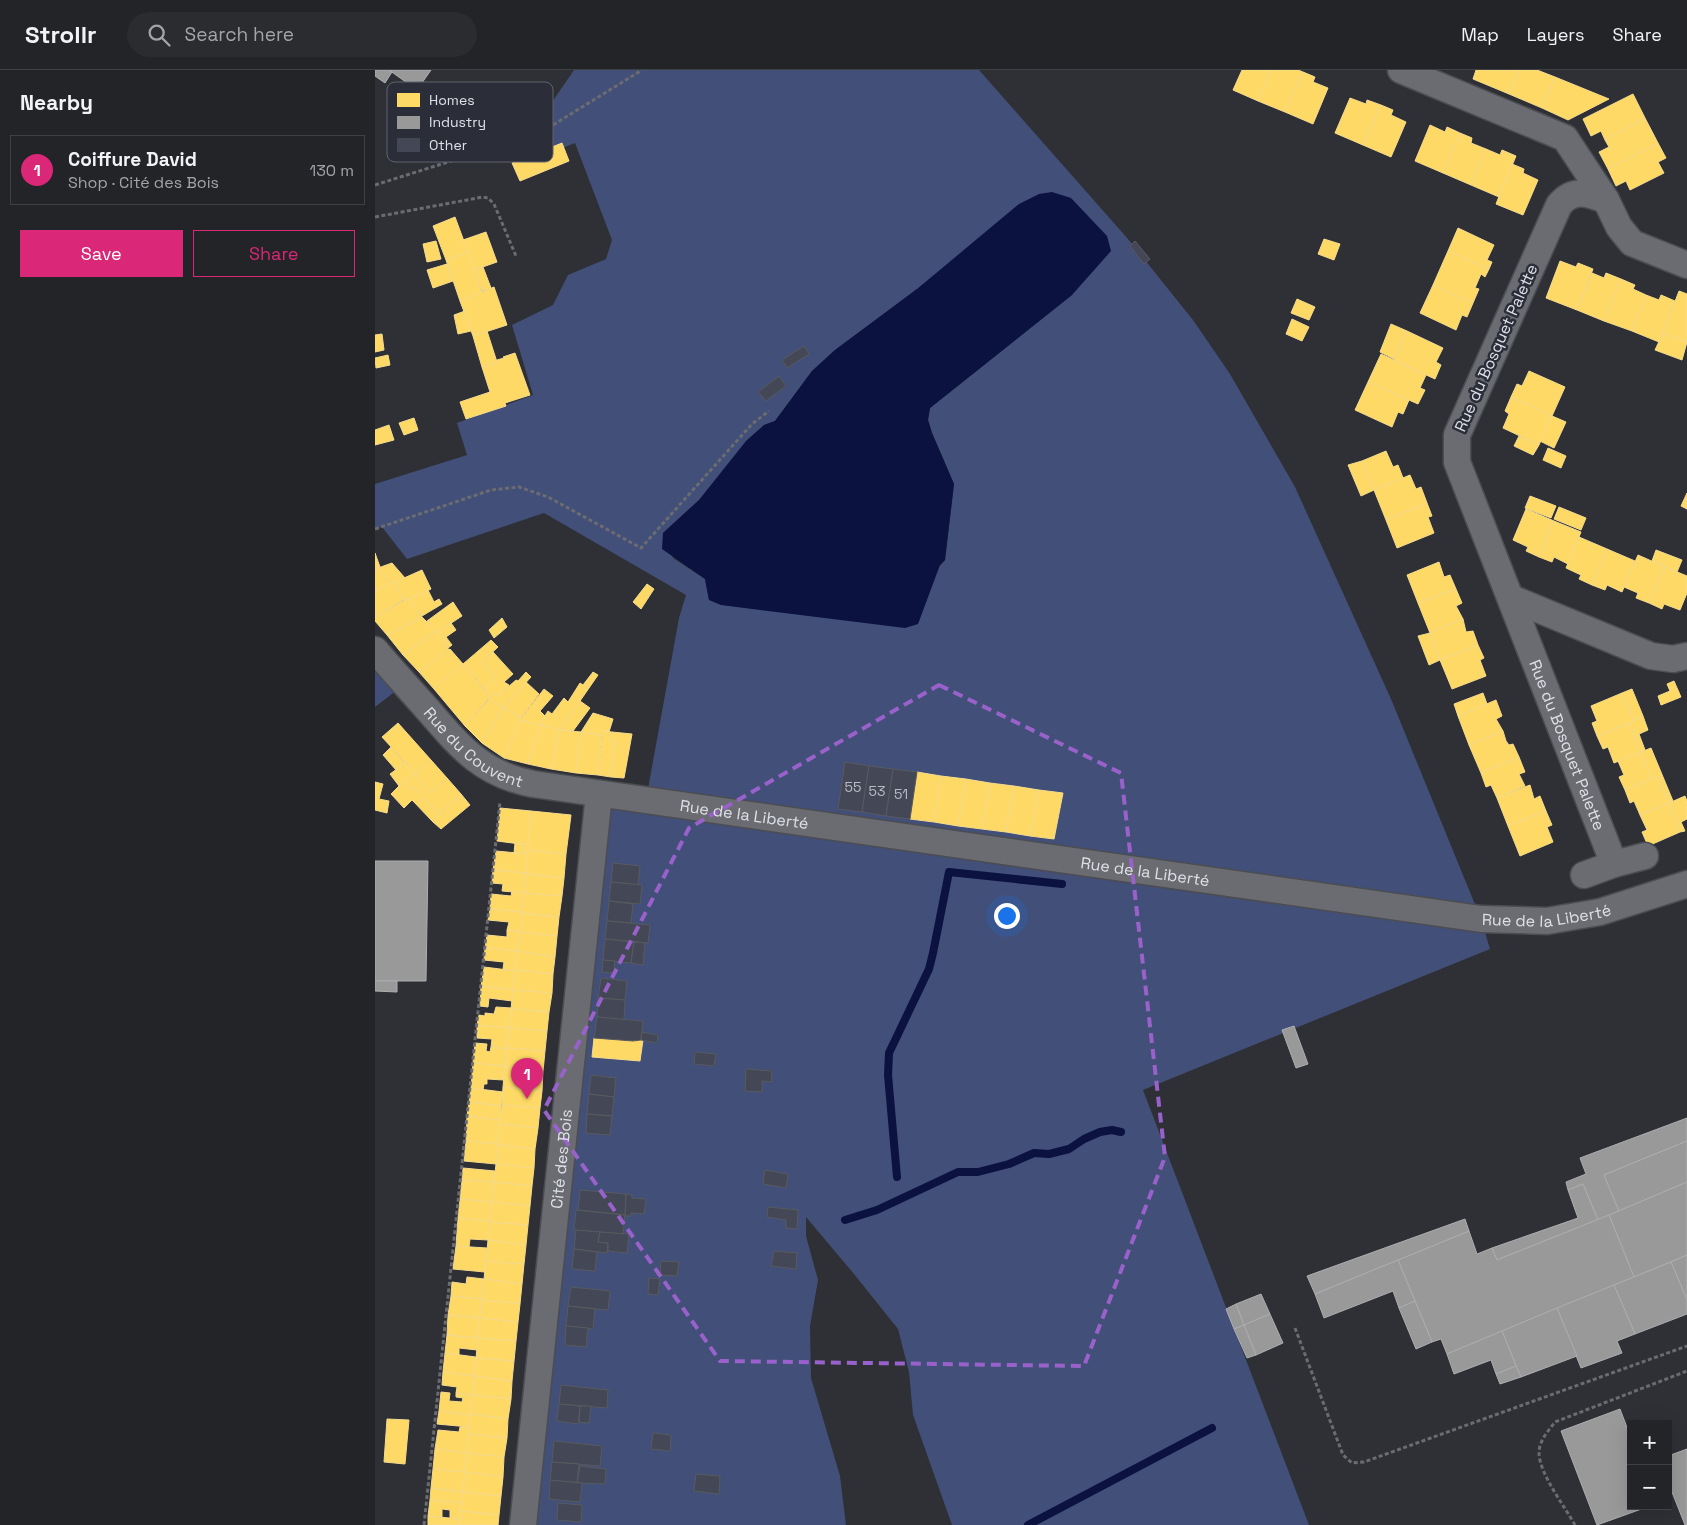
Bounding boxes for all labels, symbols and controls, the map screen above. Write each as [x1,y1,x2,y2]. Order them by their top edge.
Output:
search box [127,12,477,57]
text: Strollr [25,19,97,50]
icon: search [145,21,173,49]
text: Search here [185,22,294,47]
text: Map [1461,23,1499,46]
text: Layers [1527,23,1584,46]
text: Share [1612,23,1662,46]
legend [387,82,553,162]
text: Nearby [20,89,93,116]
text: Homes [429,91,475,109]
text: Industry [429,113,486,131]
text: Other [429,136,467,154]
text: Coiffure David [68,147,197,172]
text: 1 [33,160,41,181]
text: 130 m [310,160,354,181]
text: Shop · Cité des Bois [68,172,219,193]
button: Save [20,230,183,277]
button: Share [193,230,355,277]
street label: Rue du Bosquet Palette [1450,261,1542,435]
street label: Rue du Bosquet Palette [1525,657,1610,833]
street label: Rue du Couvent [419,702,526,792]
house number: 55 [845,778,861,796]
house number: 53 [869,782,885,800]
house number: 51 [894,785,908,803]
street label: Rue de la Liberté [679,795,810,834]
street label: Rue de la Liberté [1079,852,1211,891]
street label: Rue de la Liberté [1482,899,1614,932]
your location [994,903,1020,929]
pin: 1 [511,1058,543,1099]
street label: Cité des Bois [545,1108,577,1210]
map controls [1627,1420,1672,1510]
button: + [1627,1420,1672,1465]
button: − [1627,1465,1672,1510]

